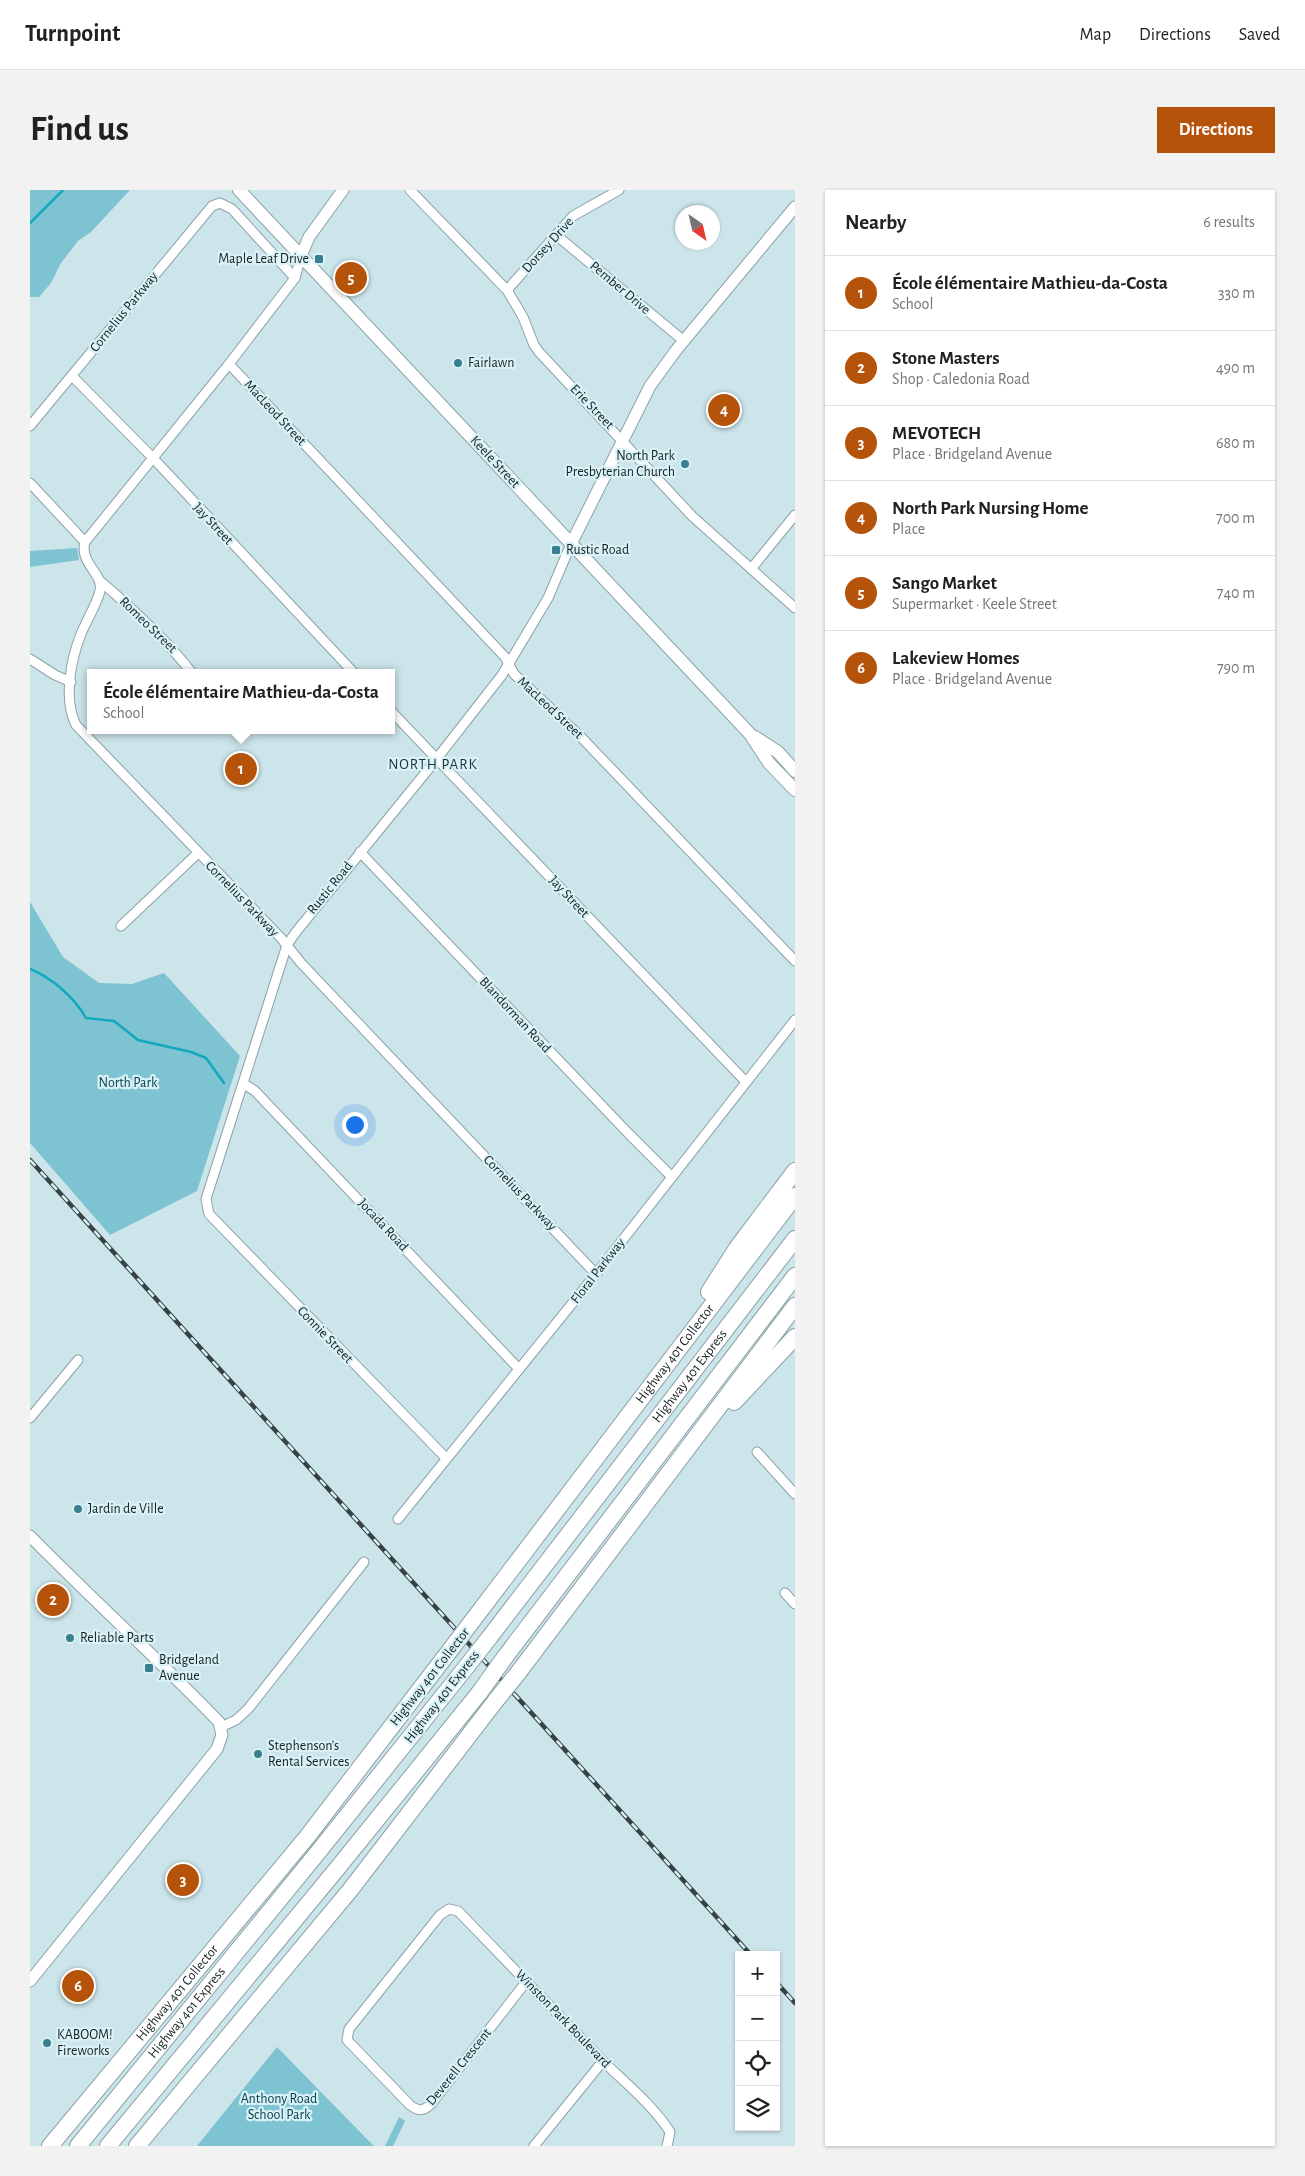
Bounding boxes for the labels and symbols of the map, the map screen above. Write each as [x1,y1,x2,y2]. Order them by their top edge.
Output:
north arrow [675,205,720,250]
street label: Dorsey Drive [520,215,576,275]
place label: Maple Leaf Drive [218,252,309,266]
marker: Maple Leaf Drive [313,253,325,265]
pin: 5 [335,259,367,297]
street label: Pember Drive [587,259,653,317]
street label: Cornelius Parkway [87,269,161,355]
place label: Fairlawn [468,356,514,370]
marker: Fairlawn [452,357,464,369]
street label: MacLeod Street [241,378,309,449]
street label: Erie Street [567,382,617,432]
pin: 4 [708,391,740,429]
street label: Keele Street [468,433,523,491]
place label: North Park Presbyterian Church [566,449,676,479]
marker: North Park Presbyterian Church [679,458,691,470]
street label: Jay Street [190,500,236,548]
place label: Rustic Road [566,543,629,557]
marker: Rustic Road [550,544,562,556]
street label: Romeo Street [117,594,180,656]
street label: MacLeod Street [515,674,586,742]
pin: 1 [225,750,257,788]
district label: NORTH PARK [388,757,478,772]
street label: Cornelius Parkway [203,859,281,939]
street label: Rustic Road [305,859,355,917]
street label: Jay Street [546,873,592,921]
street label: Blandorman Road [476,974,554,1056]
park label: North Park [99,1076,158,1090]
your location [342,1112,368,1138]
street label: Cornelius Parkway [481,1153,559,1233]
street label: Jocada Road [355,1196,411,1254]
street label: Floral Parkway [568,1236,628,1306]
street label: Highway 401 Collector [633,1302,717,1406]
street label: Connie Street [295,1304,356,1367]
street label: Highway 401 Express [650,1327,730,1425]
place label: Jardin de Ville [88,1502,164,1516]
marker: Jardin de Ville [72,1503,84,1515]
pin: 2 [37,1581,69,1619]
street label: Highway 401 Collector [388,1625,473,1729]
place label: Reliable Parts [80,1631,154,1645]
marker: Reliable Parts [64,1632,76,1644]
street label: Highway 401 Express [402,1648,482,1746]
place label: Bridgeland Avenue [159,1653,219,1683]
marker: Bridgeland Avenue [143,1662,155,1674]
place label: Stephenson’s Rental Services [268,1739,349,1769]
marker: Stephenson’s Rental Services [252,1748,264,1760]
pin: 3 [167,1861,199,1899]
street label: Highway 401 Collector [133,1942,221,2044]
street label: Highway 401 Express [146,1965,228,2061]
pin: 6 [62,1967,94,2005]
street label: Winston Park Boulevard [513,1967,613,2071]
street label: Deverell Crescent [424,2025,495,2108]
place label: KABOOM! Fireworks [57,2028,113,2058]
marker: KABOOM! Fireworks [41,2037,53,2049]
park label: Anthony Road School Park [241,2092,317,2122]

